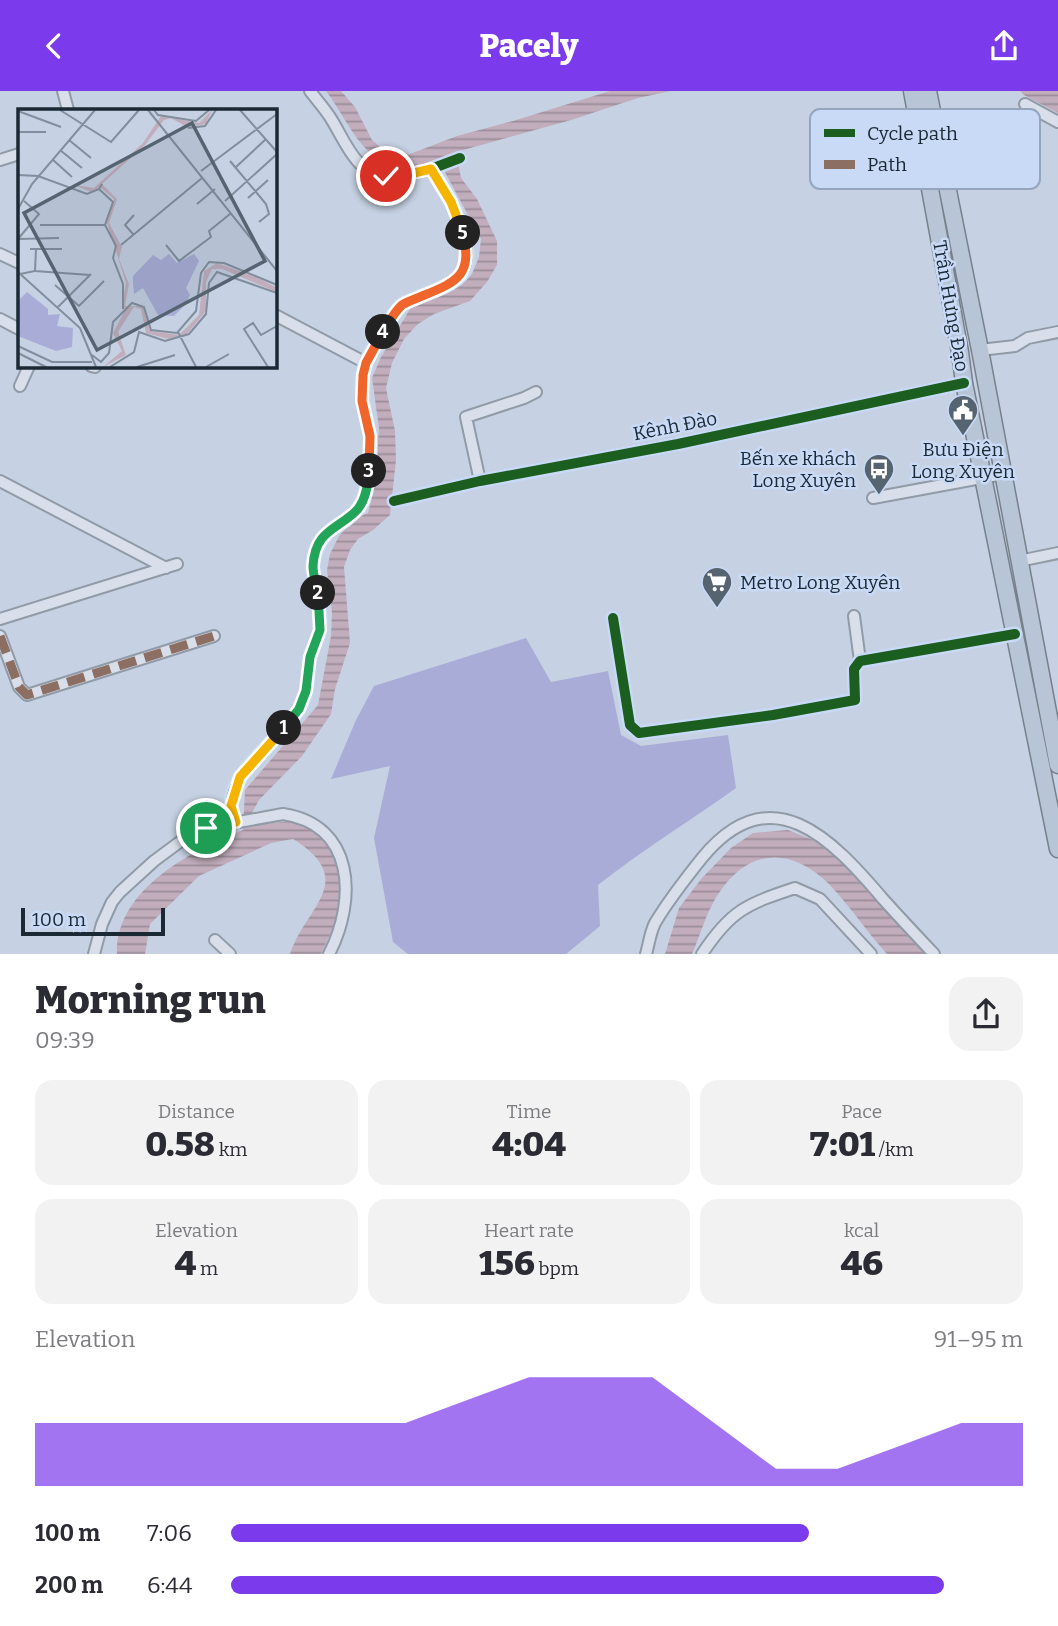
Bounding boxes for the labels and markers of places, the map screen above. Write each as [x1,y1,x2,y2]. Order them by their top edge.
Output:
pin [356,146,416,206]
pin: 5 [446,215,480,251]
pin: 4 [366,315,400,349]
public building icon: Bưu Điện Long Xuyên [946,393,980,437]
place label: Bưu Điện Long Xuyên [911,438,1015,483]
place label: Bến xe khách Long Xuyên [740,447,856,492]
bus stop icon: Bến xe khách Long Xuyên [862,452,896,496]
pin: 3 [352,453,386,489]
supermarket icon: Metro Long Xuyên [700,565,734,609]
place label: Metro Long Xuyên [740,571,900,594]
pin: 2 [300,575,336,611]
pin: 1 [266,711,302,745]
pin [176,798,236,858]

